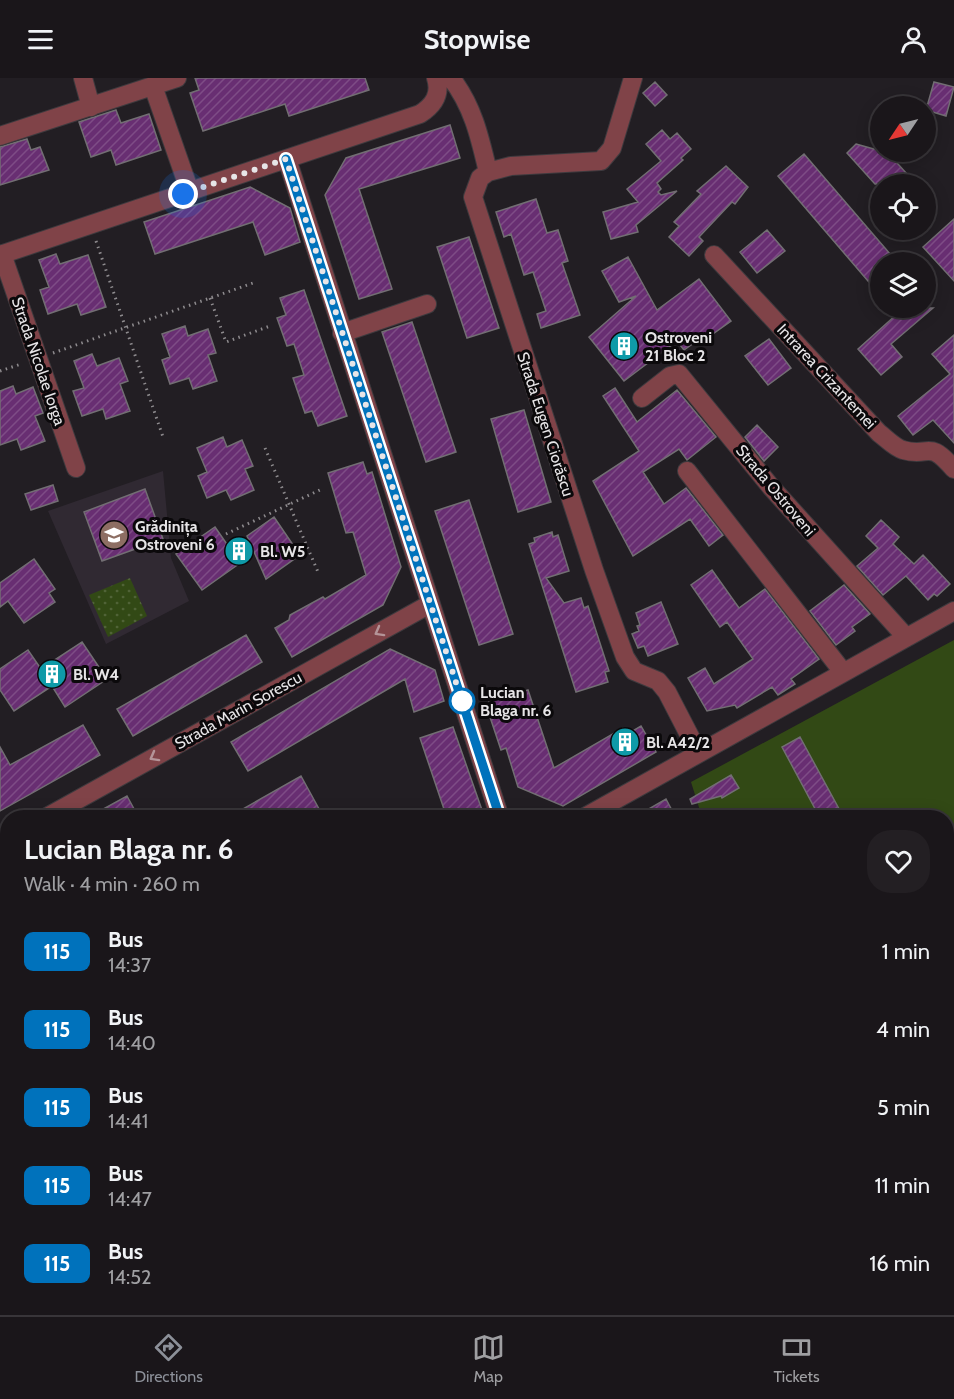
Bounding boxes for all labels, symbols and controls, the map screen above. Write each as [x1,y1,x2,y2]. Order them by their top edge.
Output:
icon: menu [24,23,57,56]
text: Stopwise [424,23,530,56]
icon: person [897,23,930,56]
north arrow [870,96,936,162]
map controls [870,96,936,318]
button: locate [870,174,936,240]
your location [168,179,198,209]
button: layers [870,252,936,318]
street label: Strada Nicolae Iorga [8,295,69,428]
street label: Intrarea Crizantemei [773,320,880,433]
place label: Ostroveni 21 Bloc 2 [645,328,712,365]
building icon: Ostroveni 21 Bloc 2 [608,330,640,362]
street label: Strada Eugen Ciorăscu [513,350,578,499]
street label: Strada Ostroveni [732,441,819,540]
place label: Grădinița Ostroveni 6 [135,517,215,554]
school or university icon: Grădinița Ostroveni 6 [98,519,130,551]
building icon: Bl. W5 [223,535,255,567]
place label: Bl. W5 [260,542,305,561]
one-way arrow [375,625,385,636]
building icon: Bl. W4 [36,658,68,690]
place label: Bl. W4 [73,665,119,684]
street label: Strada Marin Sorescu [171,668,305,753]
place label: Lucian Blaga nr. 6 [480,683,551,720]
marker: Lucian Blaga nr. 6 [449,688,475,714]
building icon: Bl. A42/2 [609,726,641,758]
place label: Bl. A42/2 [646,733,710,752]
one-way arrow [149,750,160,761]
button: heart [867,830,930,893]
text: Lucian Blaga nr. 6 [24,832,234,866]
text: Walk · 4 min · 260 m [24,872,200,896]
text: Bus [108,926,143,953]
text: 1 min [882,938,930,965]
text: 115 [44,939,70,964]
text: 14:37 [108,953,151,977]
text: Bus [108,1004,143,1031]
text: 4 min [876,1016,930,1043]
text: 115 [44,1017,70,1042]
text: 14:40 [108,1031,156,1055]
text: Bus [108,1082,143,1109]
text: 5 min [877,1094,930,1121]
text: 115 [44,1095,70,1120]
text: 14:41 [108,1109,148,1133]
text: Bus [108,1160,143,1187]
text: 11 min [874,1172,930,1199]
text: 115 [44,1173,70,1198]
text: 14:47 [108,1187,152,1211]
text: Bus [108,1238,143,1265]
text: 16 min [869,1250,930,1277]
text: 115 [44,1251,70,1276]
text: 14:52 [108,1265,152,1289]
tab: Directions [134,1331,203,1386]
tab: Map [472,1331,505,1386]
tab: Tickets [773,1331,820,1386]

